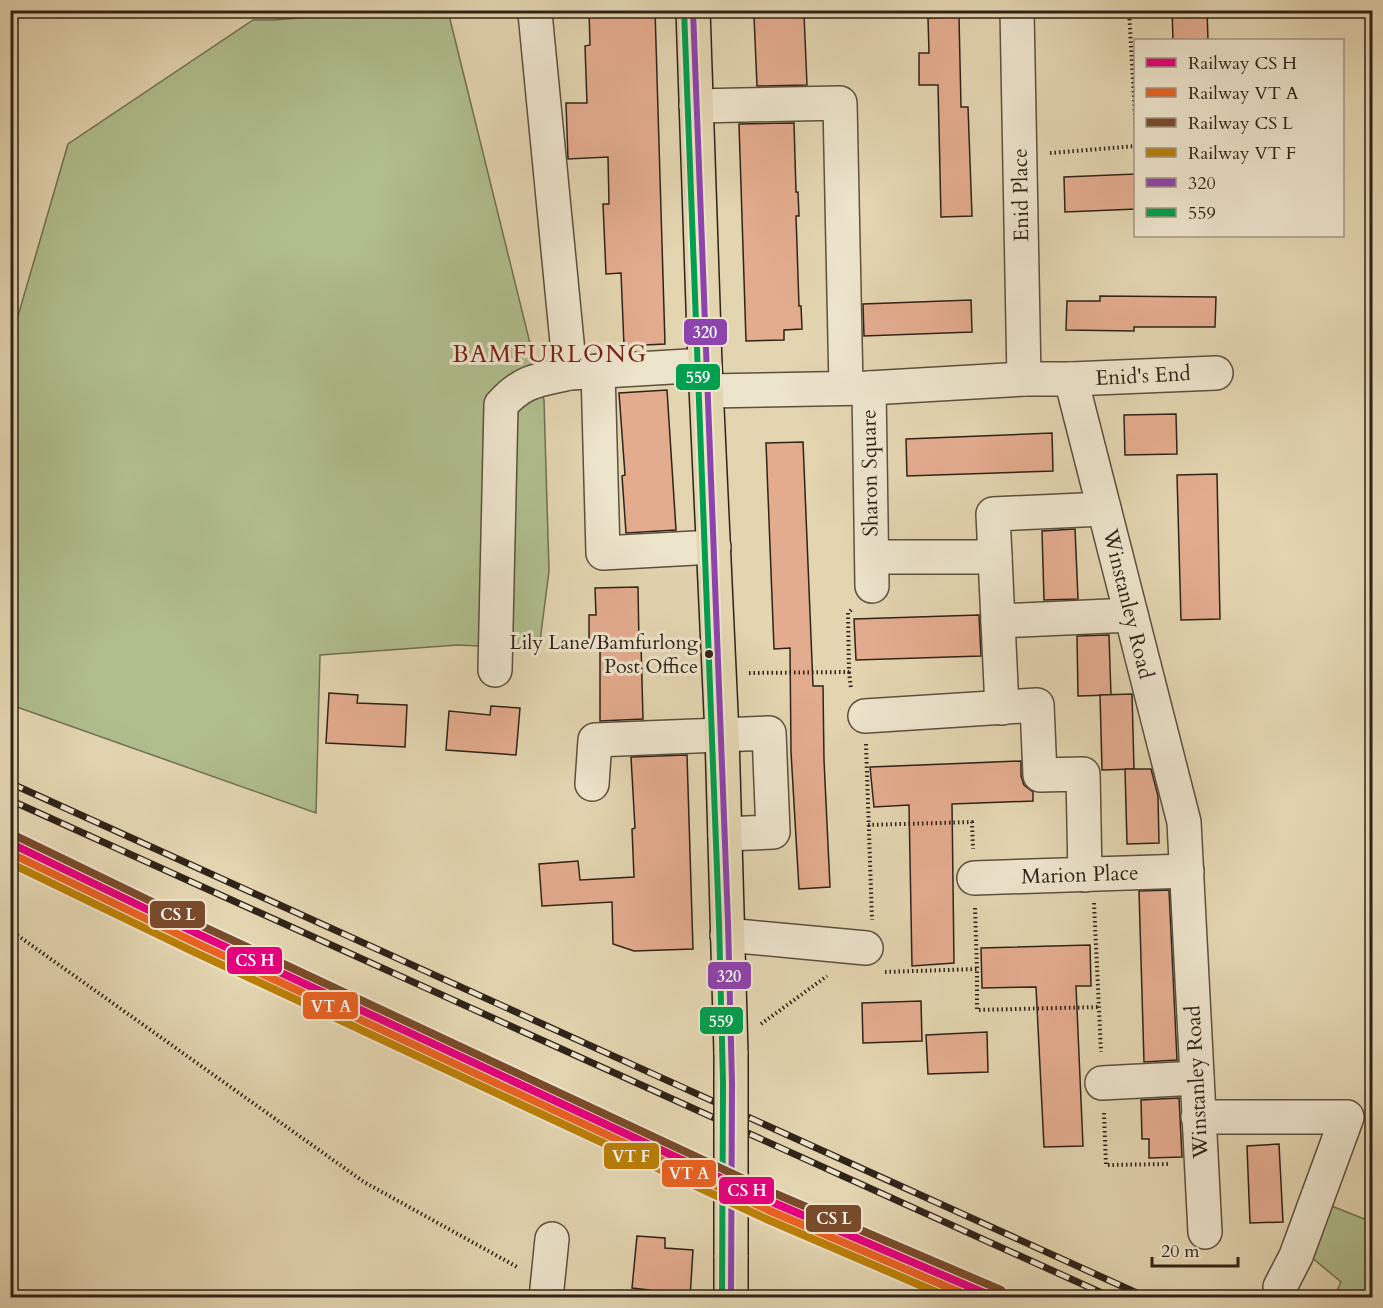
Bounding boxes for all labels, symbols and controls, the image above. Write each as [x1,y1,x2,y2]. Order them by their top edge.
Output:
legend [1134,39,1344,237]
text: Railway CS H [1188,51,1297,76]
text: Railway VT A [1188,81,1299,106]
text: Railway CS L [1188,111,1293,136]
text: Railway VT F [1188,141,1296,166]
street label: Enid Place [1006,148,1036,242]
text: 320 [1188,171,1216,196]
text: 559 [1188,201,1216,226]
line badge: 320 [683,318,728,346]
text: 320 [693,322,717,344]
district label: BAMFURLONG [452,338,648,371]
street label: Enid's End [1095,359,1191,393]
line badge: 559 [675,363,721,391]
text: 559 [686,367,710,389]
street label: Sharon Square [854,409,886,537]
street label: Winstanley Road [1095,525,1161,682]
place label: Lily Lane/Bamfurlong Post Office [510,629,699,680]
marker: Lily Lane/Bamfurlong Post Office [703,648,715,660]
street label: Marion Place [1021,858,1139,892]
line badge: CS L [149,900,206,929]
text: CS L [160,904,197,926]
line badge: CS H [226,946,283,975]
text: CS H [235,950,275,972]
line badge: 320 [707,961,752,990]
text: 320 [717,966,741,988]
line badge: VT A [302,991,359,1020]
text: VT A [311,996,351,1018]
street label: Winstanley Road [1179,1005,1216,1160]
line badge: 559 [699,1006,744,1035]
text: 559 [709,1011,733,1033]
line badge: VT F [603,1142,660,1170]
text: VT F [612,1146,650,1168]
line badge: VT A [661,1159,717,1188]
text: VT A [669,1163,709,1185]
line badge: CS H [718,1176,775,1205]
text: CS H [727,1180,767,1202]
line badge: CS L [805,1204,862,1233]
text: CS L [816,1208,853,1230]
scale bar [1152,1230,1238,1268]
text: 20 m [1161,1239,1200,1264]

